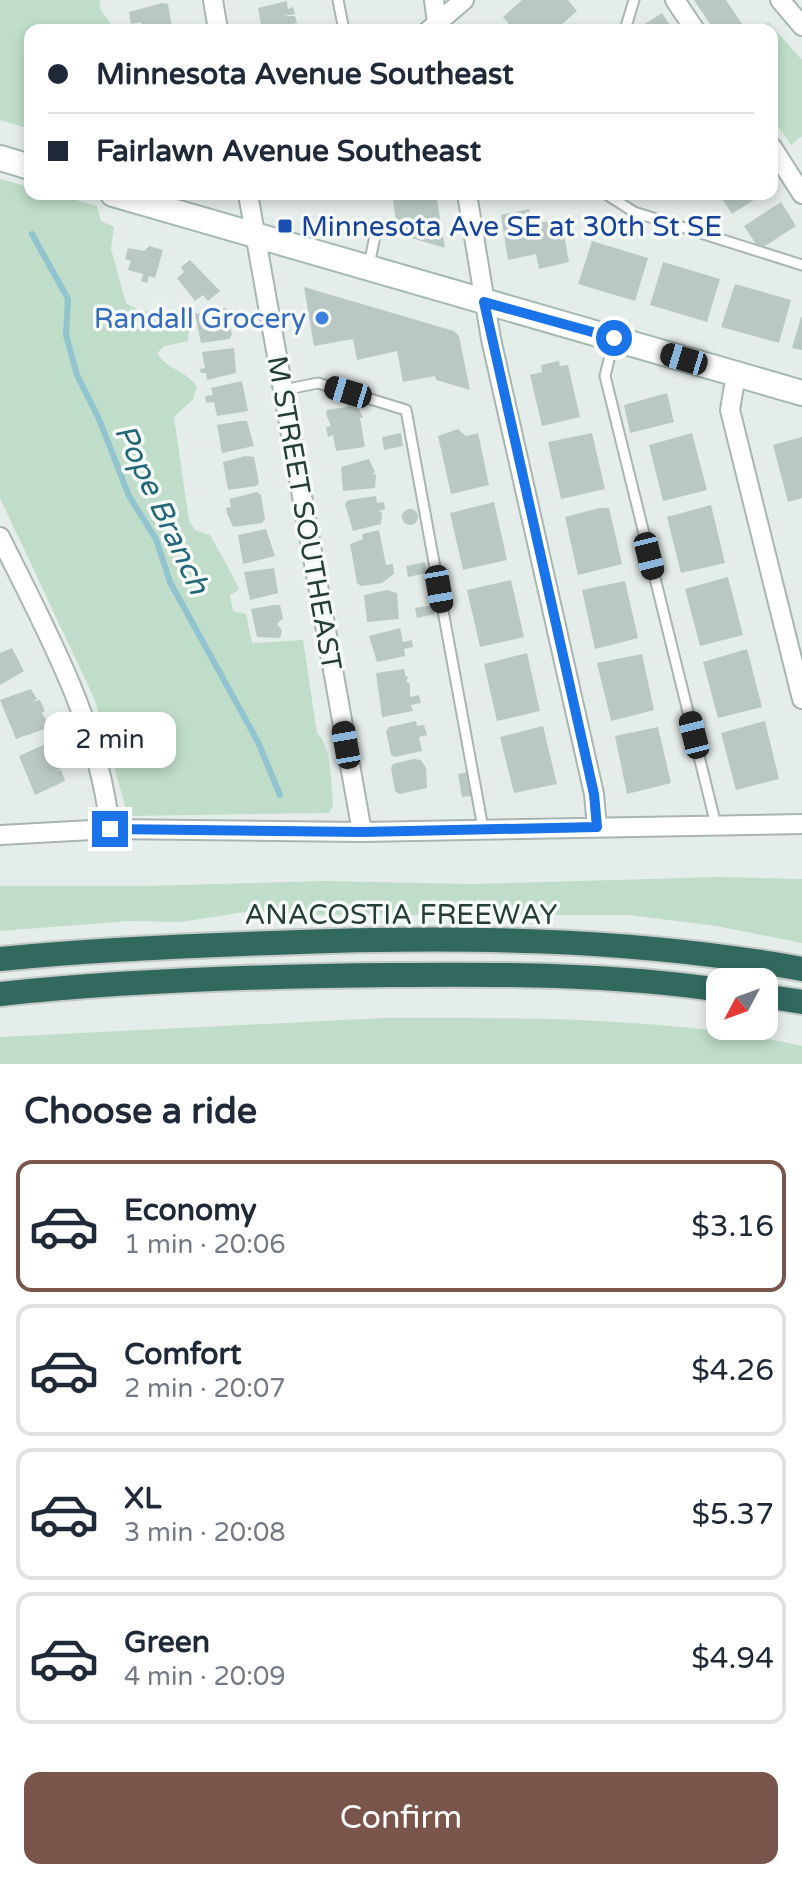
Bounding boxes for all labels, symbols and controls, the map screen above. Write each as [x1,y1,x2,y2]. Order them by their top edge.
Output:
text: Minnesota Avenue Southeast [96,56,514,93]
text: Fairlawn Avenue Southeast [96,133,481,170]
place label: Minnesota Ave SE at 30th St SE [301,210,722,244]
marker: Minnesota Ave SE at 30th St SE [276,217,294,235]
place label: Randall Grocery [94,302,306,336]
marker: Randall Grocery [313,309,331,327]
route start [596,320,632,356]
car [658,341,710,377]
street label: M STREET SOUTHEAST [260,353,348,673]
car [322,374,374,410]
water label: Pope Branch [106,418,217,601]
car [632,530,666,582]
car [423,563,455,615]
car [677,709,711,761]
callout: 2 min [44,713,176,769]
car [330,719,362,771]
text: 2 min [75,724,145,755]
route end [92,811,128,847]
street label: ANACOSTIA FREEWAY [244,898,558,932]
north arrow [706,968,778,1040]
map controls [706,968,778,1040]
text: Choose a ride [24,1090,257,1133]
icon: car [28,1190,100,1262]
text: Economy [124,1192,257,1229]
text: $3.16 [691,1208,774,1245]
text: 1 min · 20:06 [124,1229,286,1260]
icon: car [28,1334,100,1406]
text: Comfort [124,1336,242,1373]
text: $4.26 [691,1352,774,1389]
text: 2 min · 20:07 [124,1373,286,1404]
icon: car [28,1478,100,1550]
text: XL [124,1480,161,1517]
text: $5.37 [692,1496,774,1533]
text: 3 min · 20:08 [124,1517,286,1548]
icon: car [28,1622,100,1694]
text: Green [124,1624,210,1661]
text: $4.94 [691,1640,774,1677]
text: 4 min · 20:09 [124,1661,286,1692]
button: Confirm [24,1772,778,1864]

